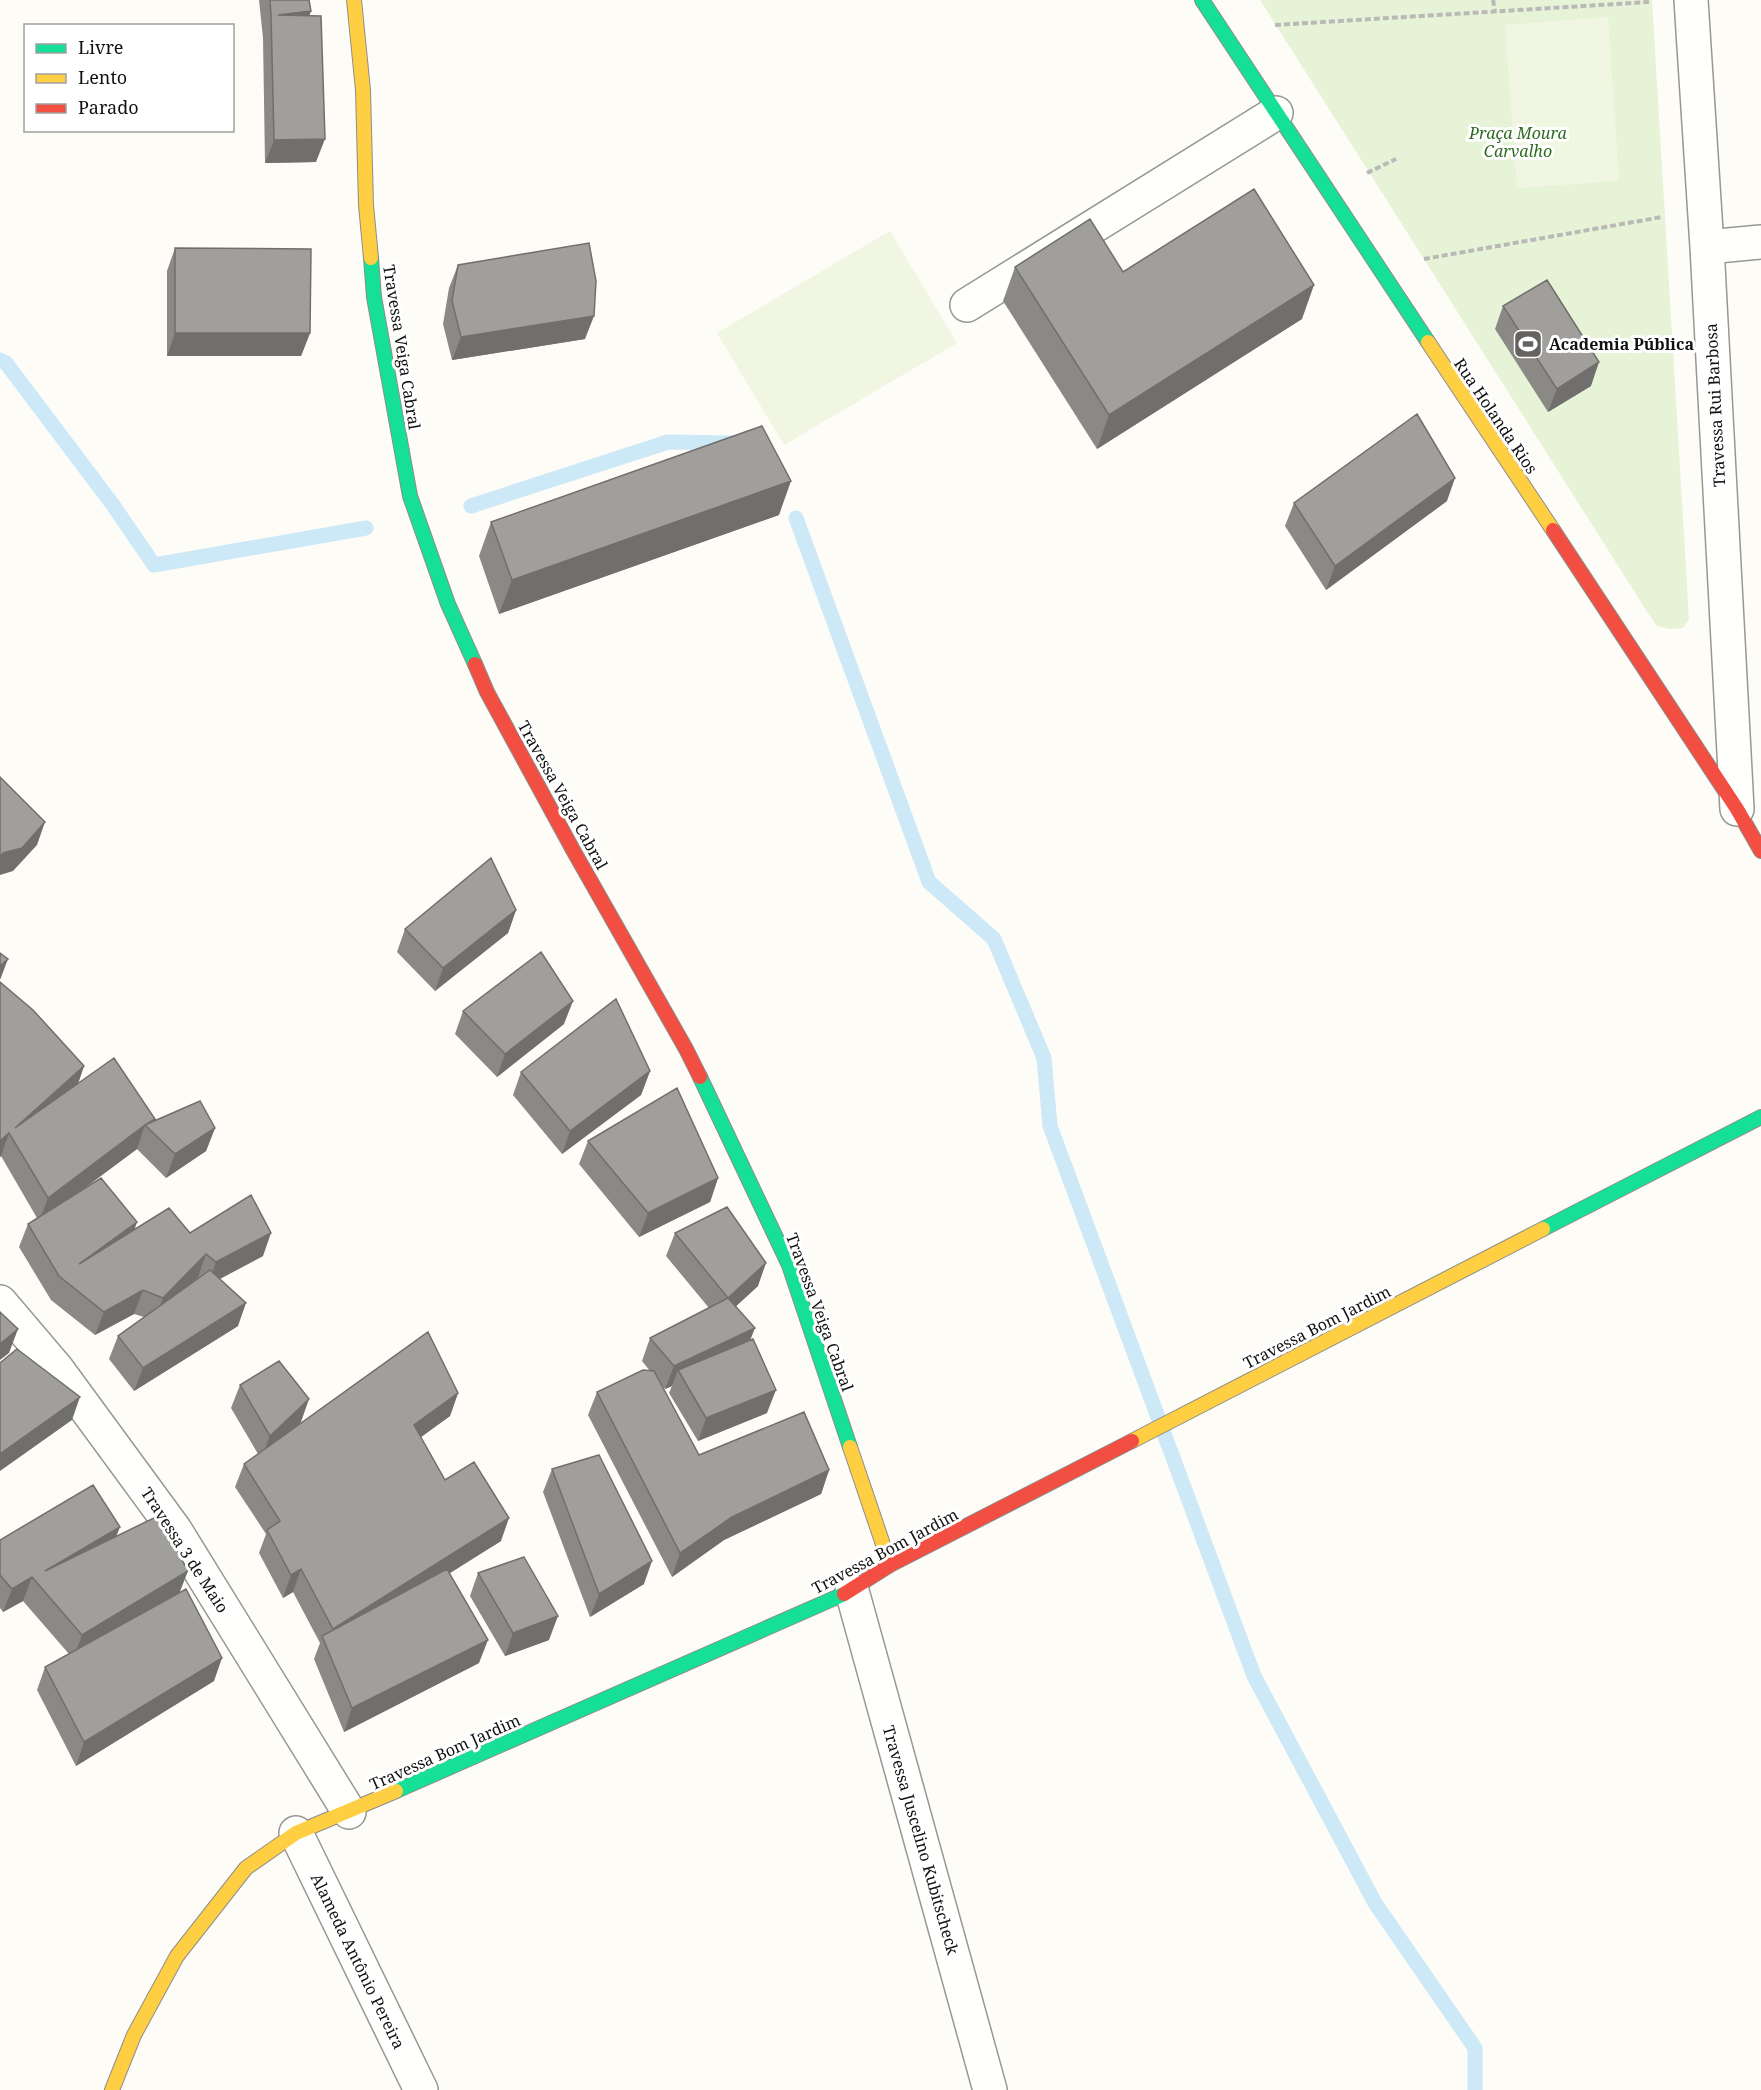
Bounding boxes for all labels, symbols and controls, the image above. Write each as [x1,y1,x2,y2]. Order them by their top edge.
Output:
legend [24,24,234,132]
text: Livre [78,35,124,59]
text: Lento [78,65,127,89]
text: Parado [78,95,139,119]
park label: Praça Moura Carvalho [1468,122,1568,162]
street label: Travessa Veiga Cabral [378,263,426,431]
street label: Travessa Rui Barbosa [1700,323,1730,487]
sports icon: Academia Pública [1512,328,1544,360]
place label: Academia Pública [1549,333,1694,355]
street label: Rua Holanda Rios [1449,354,1543,478]
street label: Travessa Veiga Cabral [513,717,613,873]
street label: Travessa Veiga Cabral [781,1230,859,1394]
street label: Travessa Bom Jardim [1239,1280,1395,1374]
street label: Travessa 3 de Maio [136,1483,234,1617]
street label: Travessa Bom Jardim [808,1503,962,1599]
street label: Travessa Bom Jardim [366,1709,524,1795]
street label: Travessa Juscelino Kubitscheck [878,1723,964,1958]
street label: Alameda Antônio Pereira [306,1869,410,2053]

